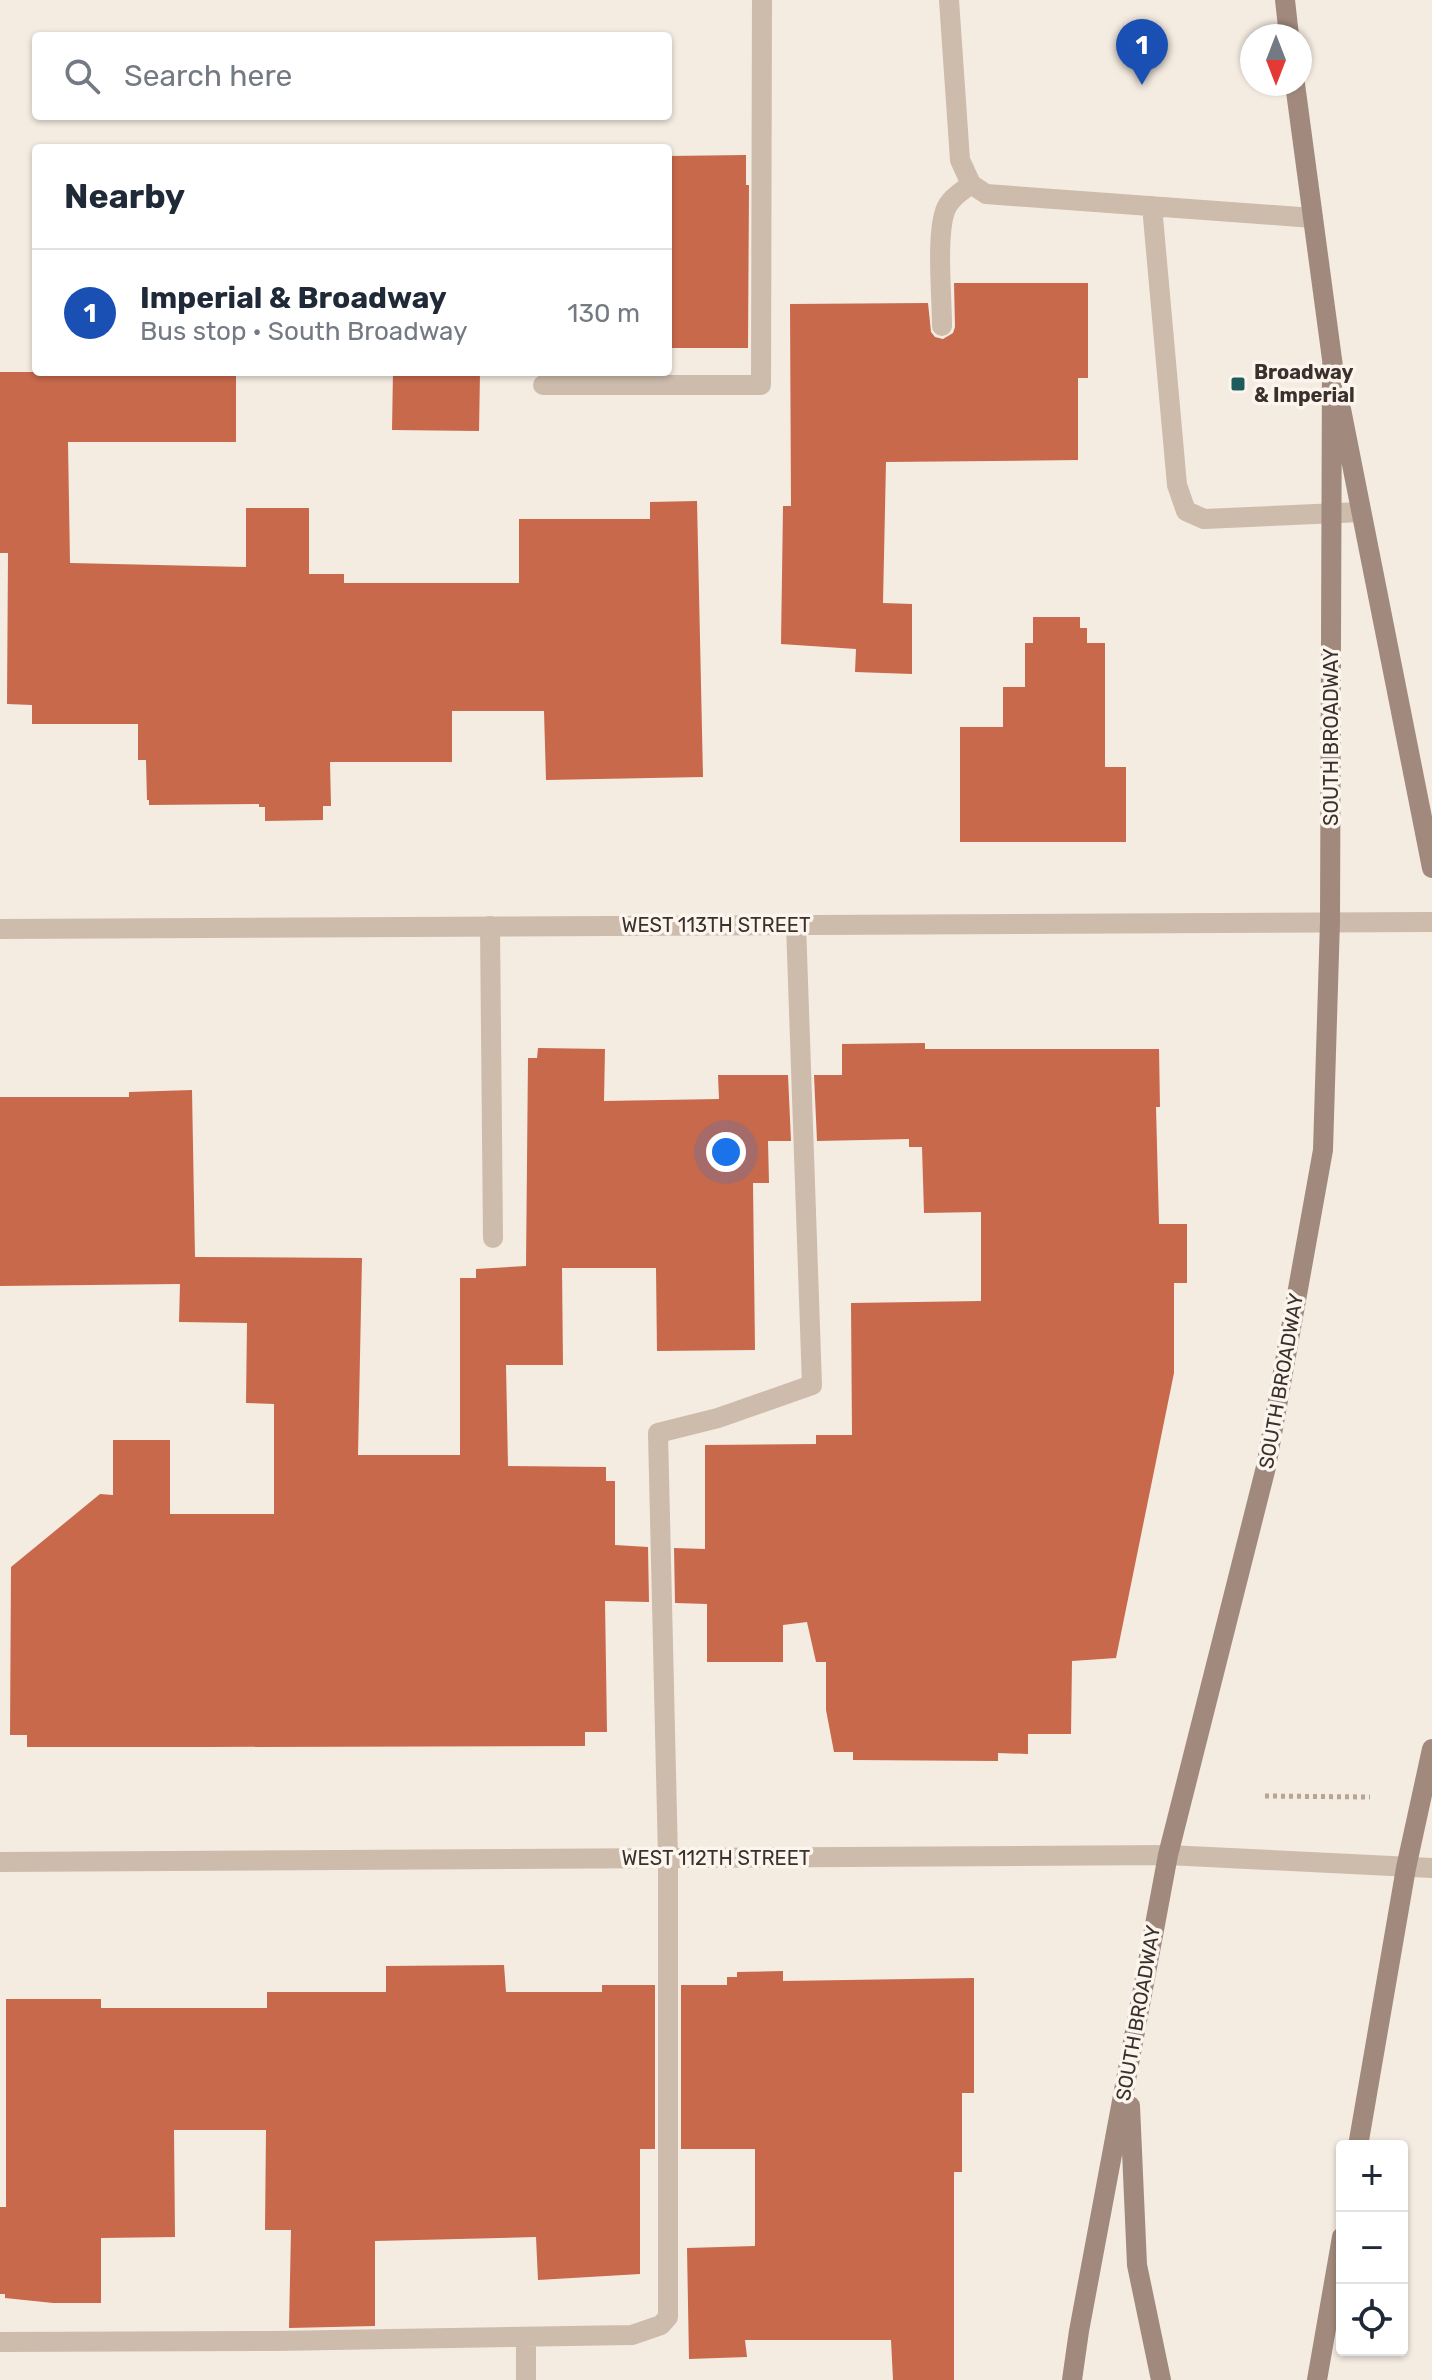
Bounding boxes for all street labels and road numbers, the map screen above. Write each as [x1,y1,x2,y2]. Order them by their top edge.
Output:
street label: SOUTH BROADWAY [1319,648,1343,826]
street label: WEST 113TH STREET [621,913,811,937]
street label: SOUTH BROADWAY [1254,1291,1308,1471]
street label: WEST 112TH STREET [622,1846,811,1870]
street label: SOUTH BROADWAY [1111,1923,1165,2103]

